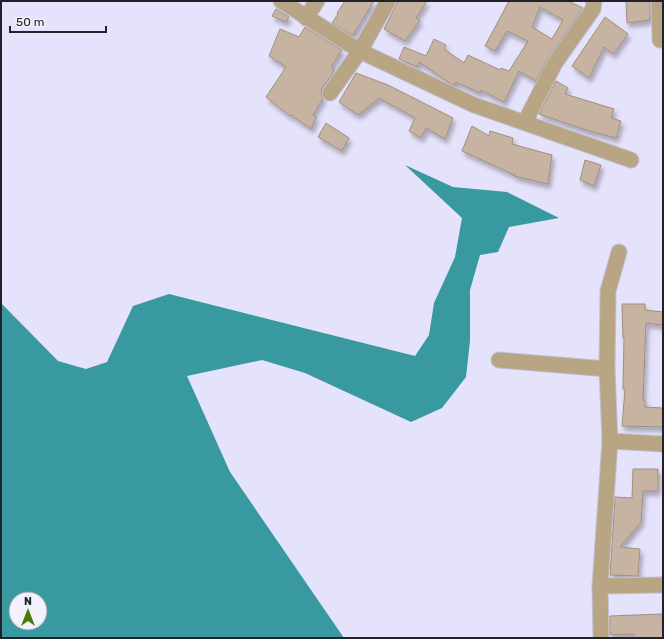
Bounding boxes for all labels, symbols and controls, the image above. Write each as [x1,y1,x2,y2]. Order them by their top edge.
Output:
scale bar [10,8,106,34]
text: 50 m [16,15,44,29]
north arrow [8,591,48,631]
text: N [24,595,32,608]

